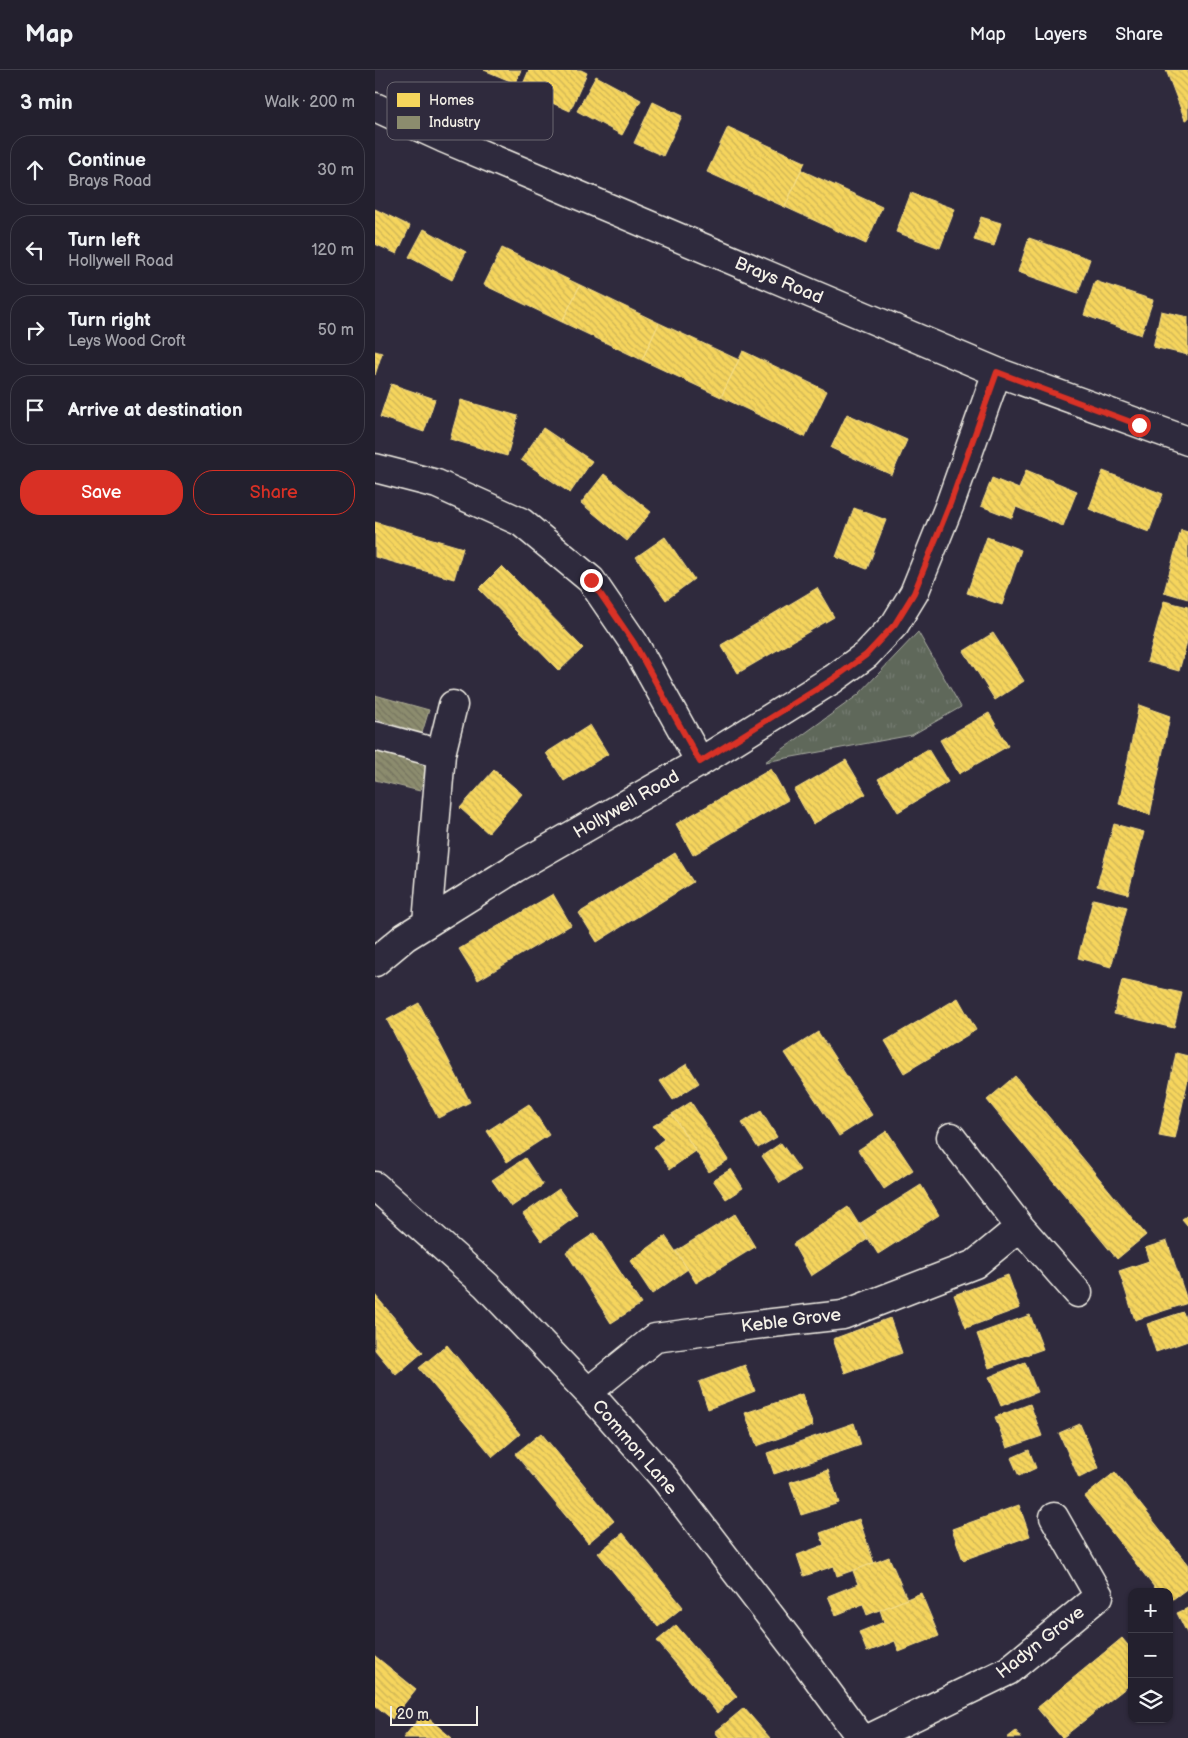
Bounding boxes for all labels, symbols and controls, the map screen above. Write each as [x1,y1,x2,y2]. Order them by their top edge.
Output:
text: Map [25,20,73,49]
text: Map [970,24,1006,45]
text: Layers [1034,24,1087,45]
text: Share [1115,24,1163,45]
legend [387,82,553,140]
text: 3 min [20,90,73,115]
text: Homes [429,92,474,109]
text: Walk · 200 m [265,93,355,112]
text: Industry [429,114,481,131]
text: Continue [68,149,146,172]
icon: ahead [21,156,49,184]
text: 30 m [317,161,354,180]
text: Brays Road [68,172,151,191]
text: Turn left [68,229,140,252]
icon: left [21,236,49,264]
text: 120 m [311,241,354,260]
text: Hollywell Road [68,252,173,271]
street label: Brays Road [731,252,826,308]
text: Turn right [68,309,151,332]
icon: right [21,316,49,344]
text: 50 m [318,321,354,340]
text: Leys Wood Croft [68,332,186,351]
icon: arrive [21,396,49,424]
text: Arrive at destination [68,399,243,422]
route start [1128,414,1151,437]
button: Save [20,470,183,515]
button: Share [193,470,355,515]
route end [580,569,603,592]
street label: Hollywell Road [570,766,683,843]
street label: Keble Grove [740,1304,843,1337]
street label: Common Lane [588,1396,682,1499]
map controls [1128,1588,1173,1723]
button: + [1128,1588,1173,1633]
street label: Hadyn Grove [992,1601,1089,1683]
button: − [1128,1633,1173,1678]
button: layers [1128,1678,1173,1723]
scale bar [390,1703,477,1726]
text: 20 m [397,1706,429,1723]

